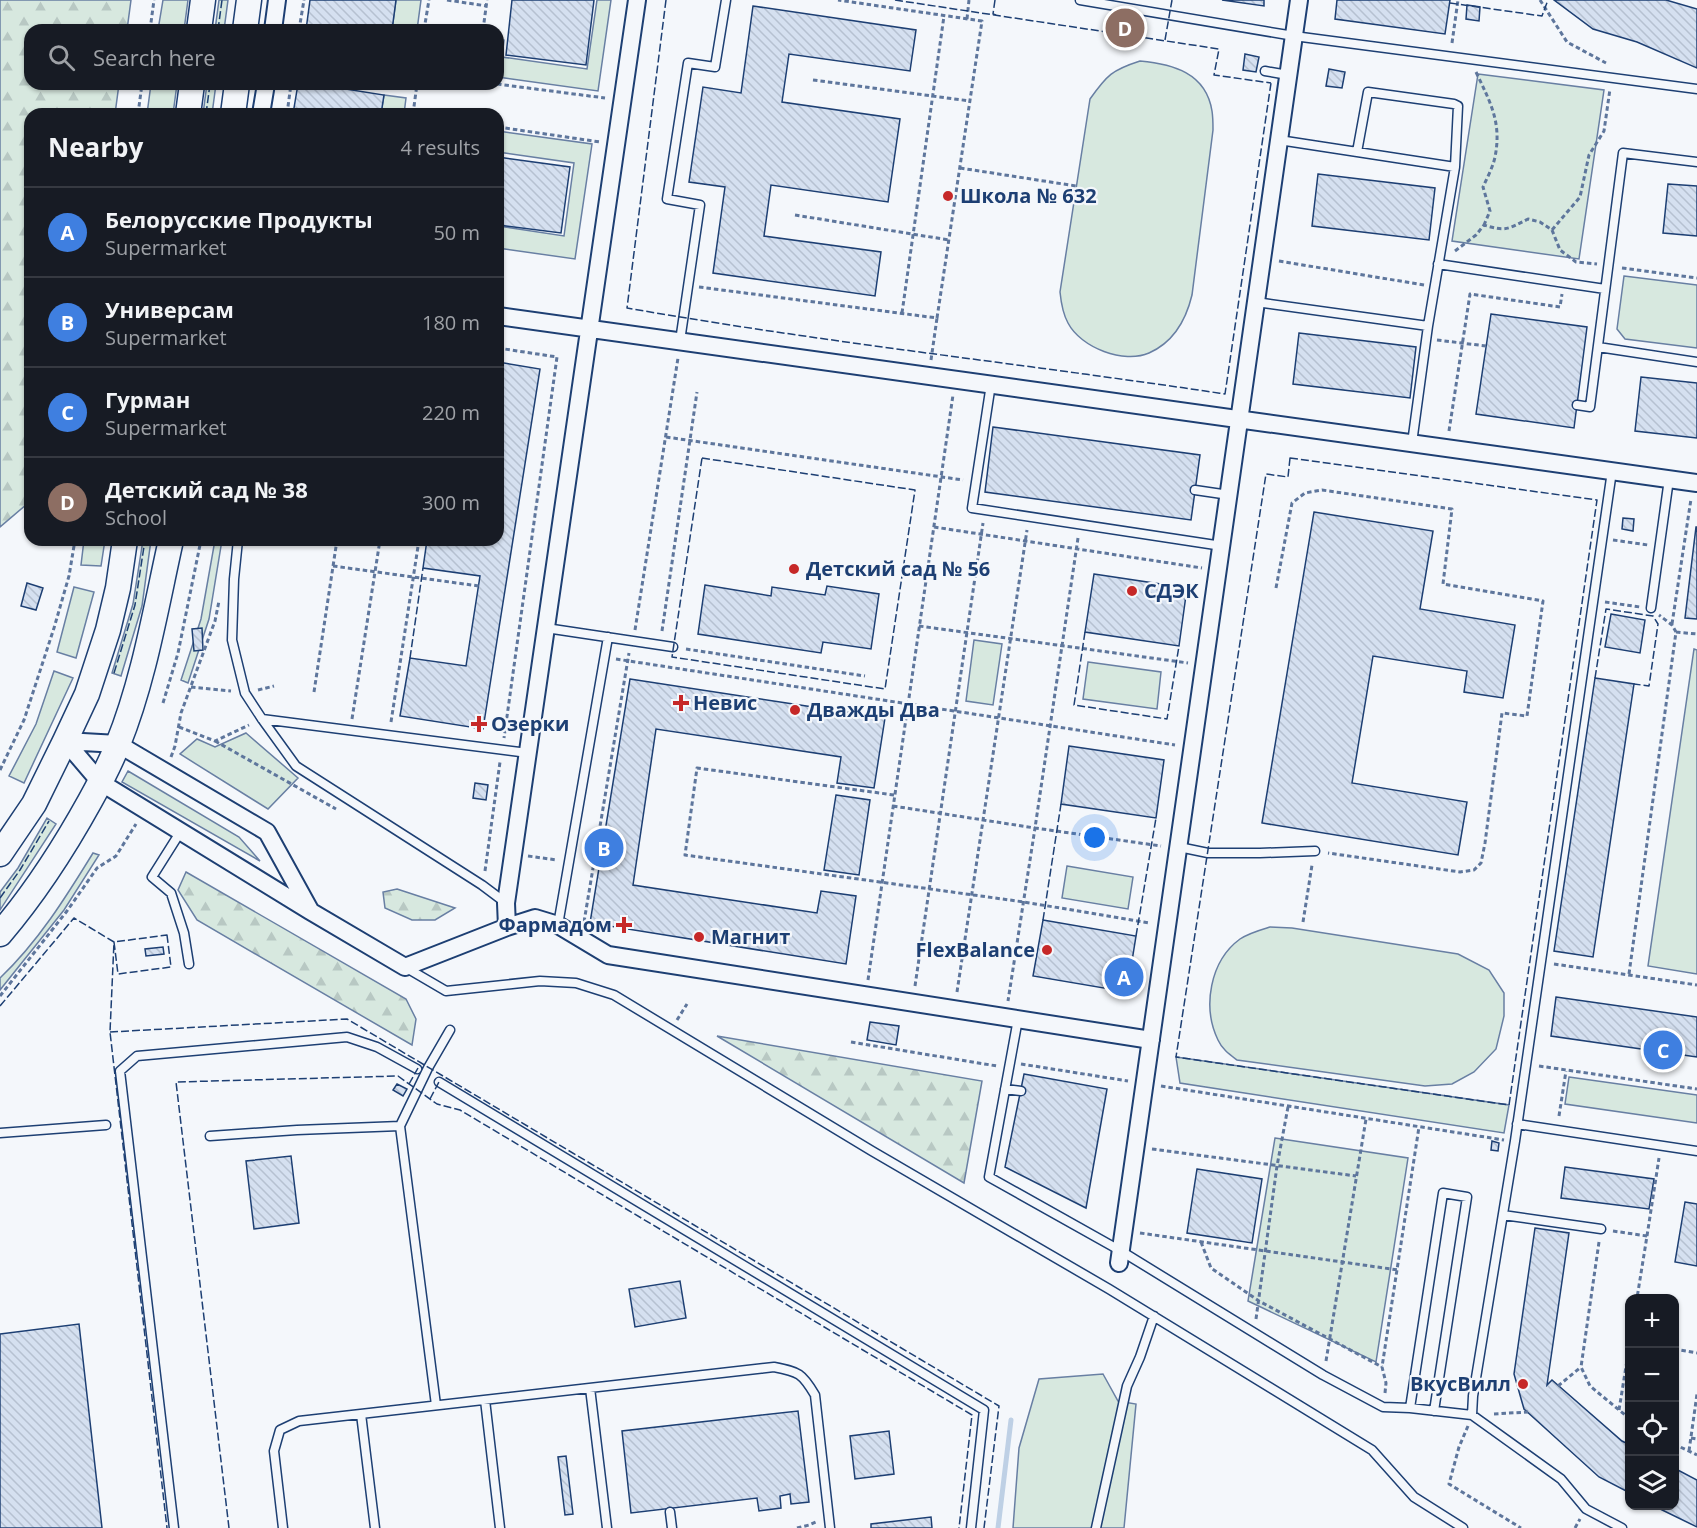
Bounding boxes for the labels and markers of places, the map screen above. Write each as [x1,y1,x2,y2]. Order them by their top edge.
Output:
pin: D [1106,6,1144,51]
place label: Школа № 632 [960,182,1097,209]
marker: Школа № 632 [941,189,955,203]
place label: Детский сад № 56 [806,555,990,582]
marker: Детский сад № 56 [787,562,801,576]
place label: СДЭК [1144,577,1199,604]
marker: СДЭК [1125,584,1139,598]
place label: Невис [693,689,757,716]
marker: Невис [674,696,688,710]
place label: Дважды Два [807,696,940,723]
marker: Дважды Два [788,703,802,717]
place label: Озерки [491,710,569,737]
marker: Озерки [472,717,486,731]
pin: B [584,826,624,870]
place label: Фармадом [499,911,612,938]
marker: Фармадом [617,918,631,932]
place label: Магнит [711,923,790,950]
marker: Магнит [692,930,706,944]
place label: FlexBalance [916,936,1035,963]
marker: FlexBalance [1040,943,1054,957]
pin: A [1104,954,1144,1000]
pin: C [1644,1028,1682,1072]
place label: ВкусВилл [1410,1370,1511,1397]
marker: ВкусВилл [1516,1377,1530,1391]

